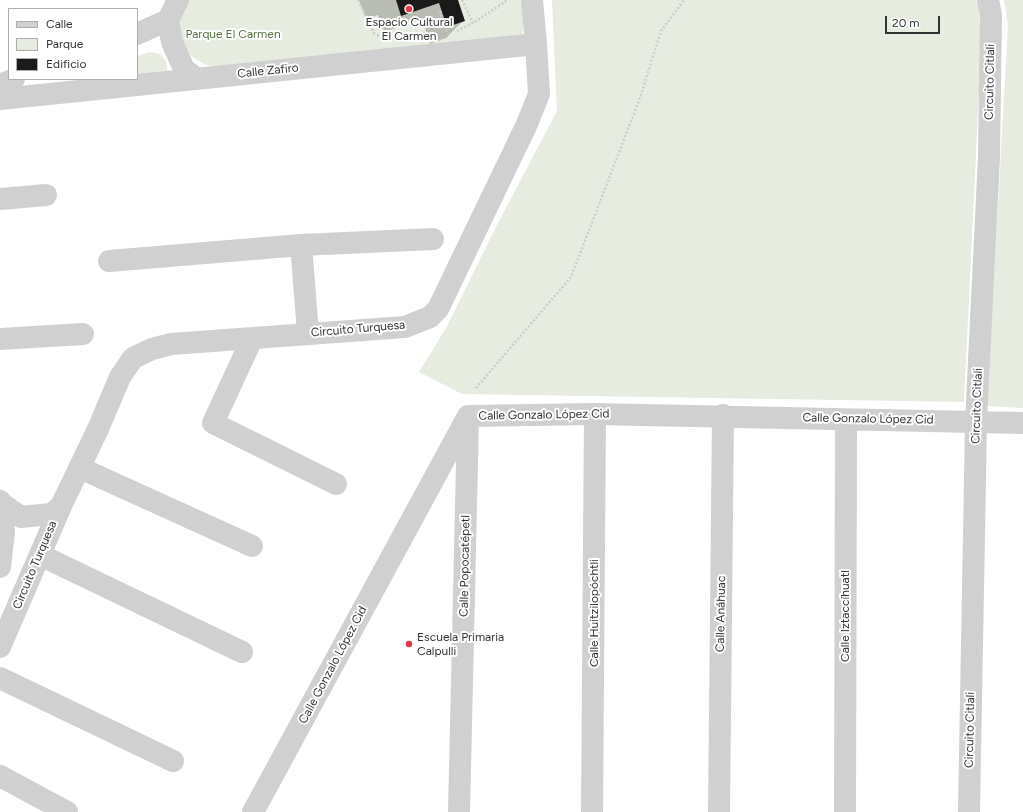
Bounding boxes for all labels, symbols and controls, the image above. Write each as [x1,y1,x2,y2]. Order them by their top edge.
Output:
marker: Espacio Cultural El Carmen [404,4,414,14]
legend [8,8,138,80]
scale bar [887,8,942,34]
place label: Espacio Cultural El Carmen [365,15,453,43]
text: 20 m [892,16,920,30]
text: Calle [46,17,73,31]
park label: Parque El Carmen [185,27,281,41]
text: Parque [46,37,83,51]
street label: Circuito Citlali [982,44,998,120]
text: Edificio [46,57,86,71]
street label: Calle Zafiro [237,61,299,81]
street label: Circuito Turquesa [310,318,406,340]
street label: Circuito Citlali [968,368,986,444]
street label: Calle Gonzalo López Cid [478,407,610,423]
street label: Calle Gonzalo López Cid [802,411,934,427]
street label: Calle Popocatépetl [457,515,473,617]
street label: Circuito Turquesa [10,519,60,611]
street label: Calle Huitzilopóchtli [587,559,601,667]
street label: Calle Iztaccíhuatl [838,570,852,662]
street label: Calle Anáhuac [713,576,729,652]
street label: Calle Gonzalo López Cid [296,604,370,726]
place label: Escuela Primaria Calpulli [417,630,504,658]
marker: Escuela Primaria Calpulli [404,639,414,649]
street label: Circuito Citlali [962,692,978,768]

